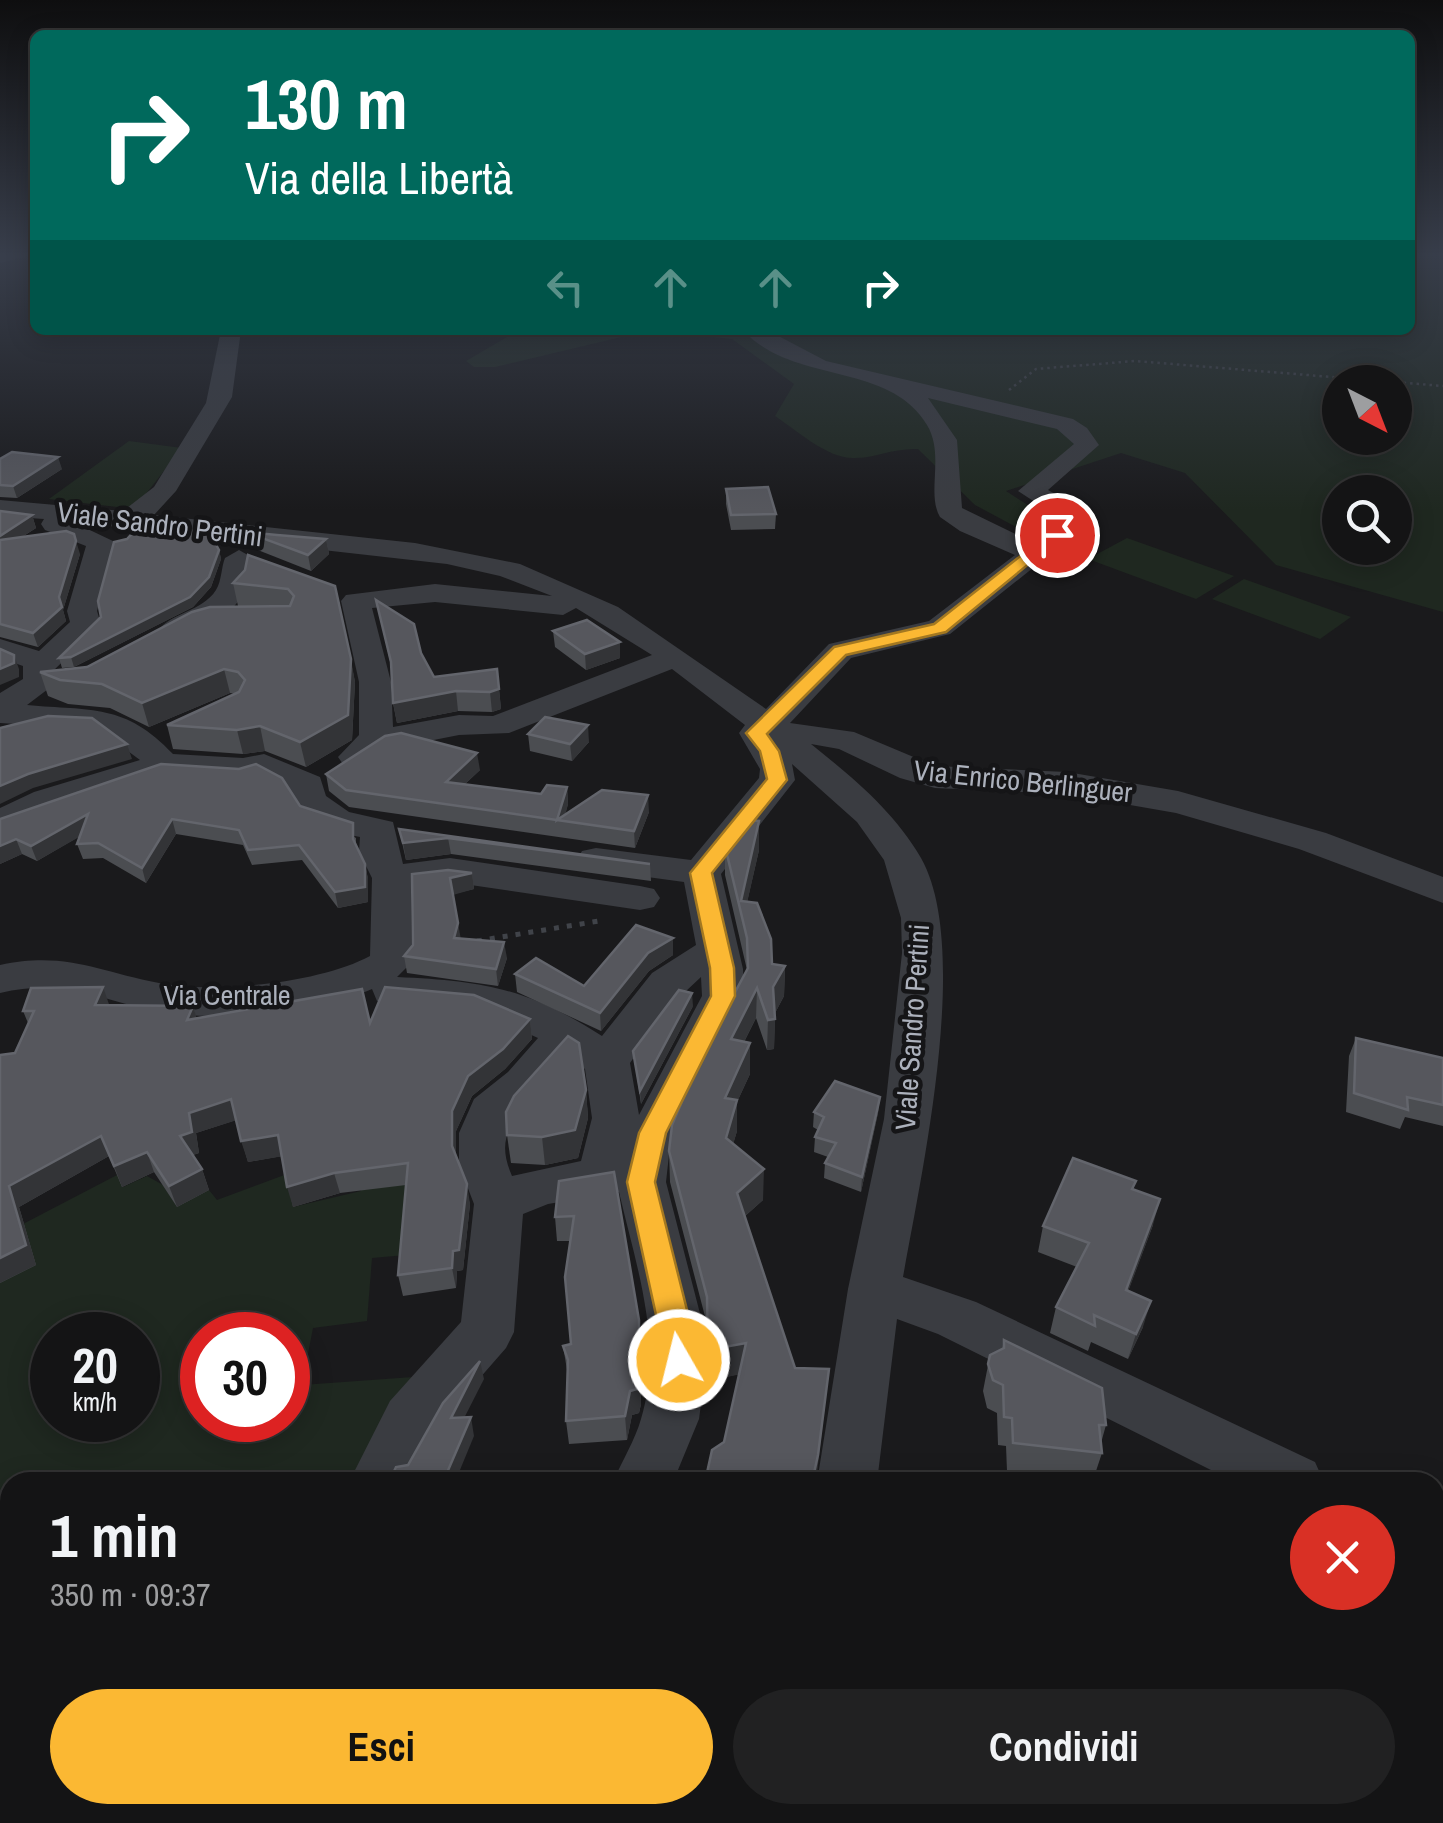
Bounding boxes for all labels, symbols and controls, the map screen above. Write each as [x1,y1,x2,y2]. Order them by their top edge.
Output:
text: 130 m [245,57,408,151]
icon: right [80,70,210,200]
text: Via della Libertà [245,147,513,208]
icon: left [538,260,593,315]
icon: ahead [643,260,698,315]
icon: ahead [748,260,803,315]
icon: right [853,260,908,315]
north arrow [1322,365,1412,455]
map controls [1322,365,1412,565]
button: search [1322,475,1412,565]
street label: Viale Sandro Pertini [55,493,265,555]
pin [1015,493,1100,578]
icon: arrive [1030,508,1085,563]
street label: Via Enrico Berlinguer [912,751,1134,811]
street label: Viale Sandro Pertini [886,923,938,1131]
street label: Via Centrale [163,976,291,1014]
position arrow [627,1308,731,1412]
speed limit sign: 30 [180,1312,310,1442]
text: 20 [72,1331,118,1399]
text: km/h [73,1385,117,1419]
text: 1 min [50,1495,179,1576]
button: close [1290,1505,1395,1610]
text: 350 m · 09:37 [50,1573,210,1616]
button: Esci [50,1689,713,1804]
button: Condividi [733,1689,1395,1804]

